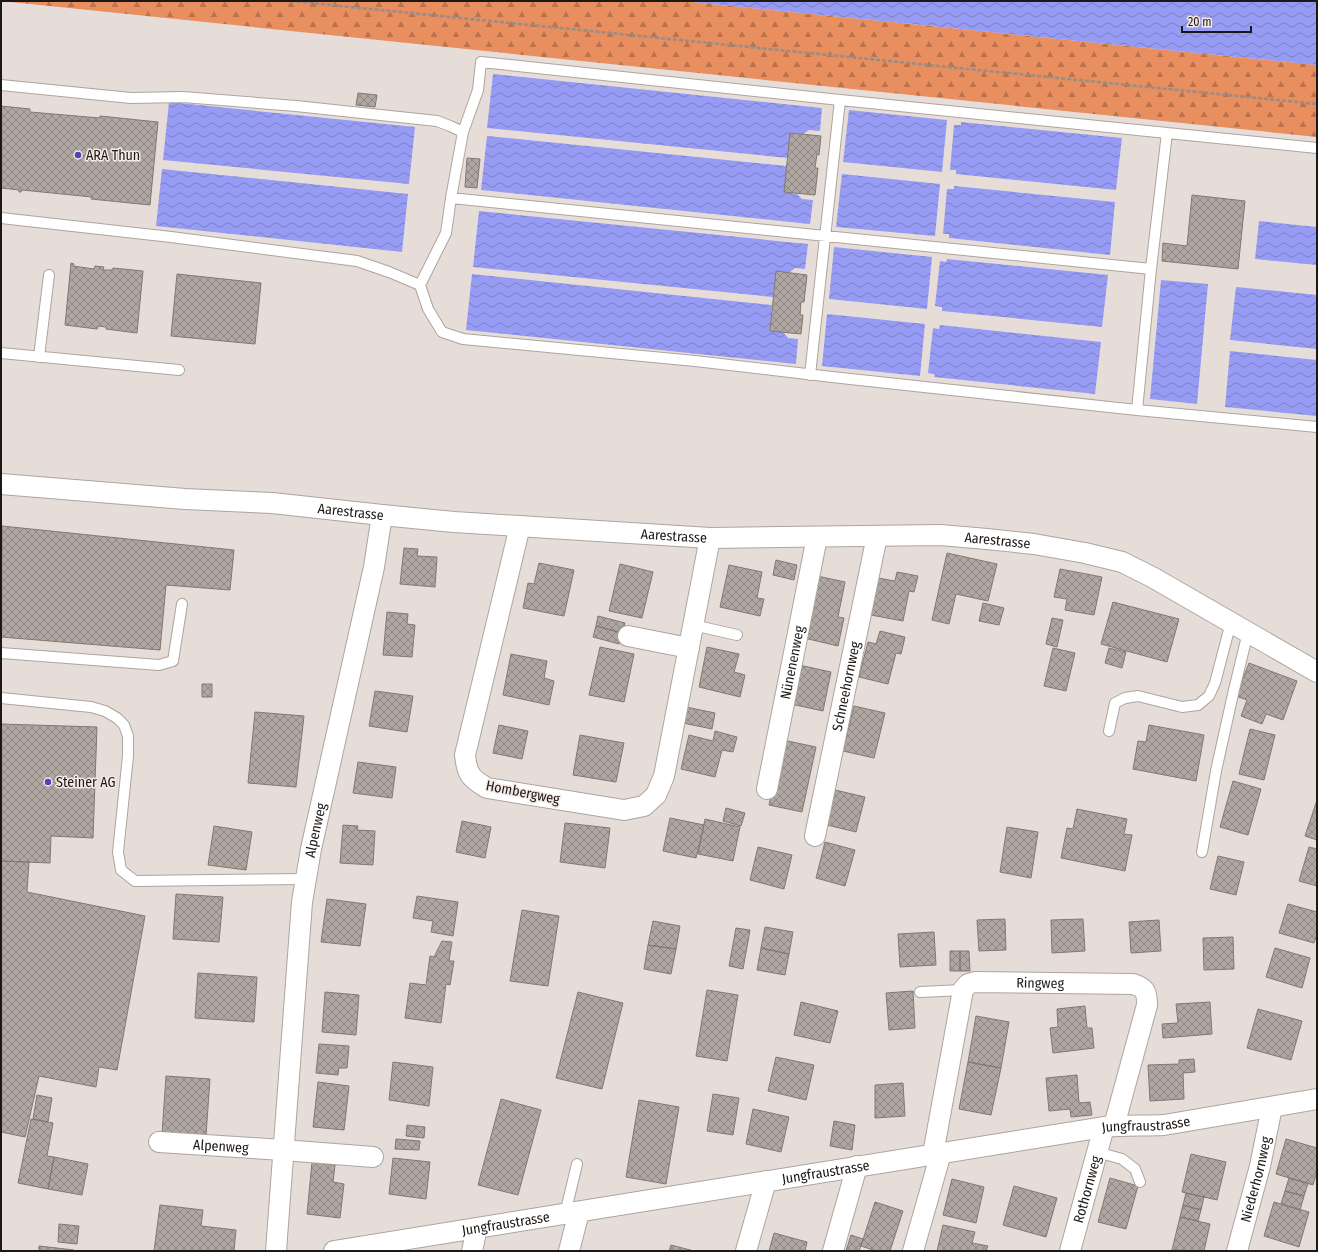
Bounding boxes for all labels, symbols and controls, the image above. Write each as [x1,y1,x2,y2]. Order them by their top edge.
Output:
scale bar [1182,8,1251,34]
text: 20 m [1188,15,1212,29]
place label: ARA Thun [86,147,140,164]
marker: ARA Thun [73,150,83,160]
street label: Aarestrasse [317,500,385,524]
street label: Aarestrasse [640,526,707,547]
street label: Aarestrasse [964,529,1031,553]
street label: Nünenenweg [777,624,808,701]
street label: Schneehornweg [829,639,864,733]
place label: Steiner AG [56,774,115,791]
marker: Steiner AG [43,777,53,787]
street label: Hombergweg [485,777,562,808]
street label: Alpenweg [302,801,330,859]
street label: Ringweg [1016,975,1065,992]
street label: Jungfraustrasse [1101,1113,1192,1136]
street label: Niederhornweg [1237,1135,1275,1224]
street label: Alpenweg [193,1136,249,1157]
street label: Rothornweg [1070,1153,1105,1225]
street label: Jungfraustrasse [781,1157,871,1188]
street label: Jungfraustrasse [461,1208,551,1239]

